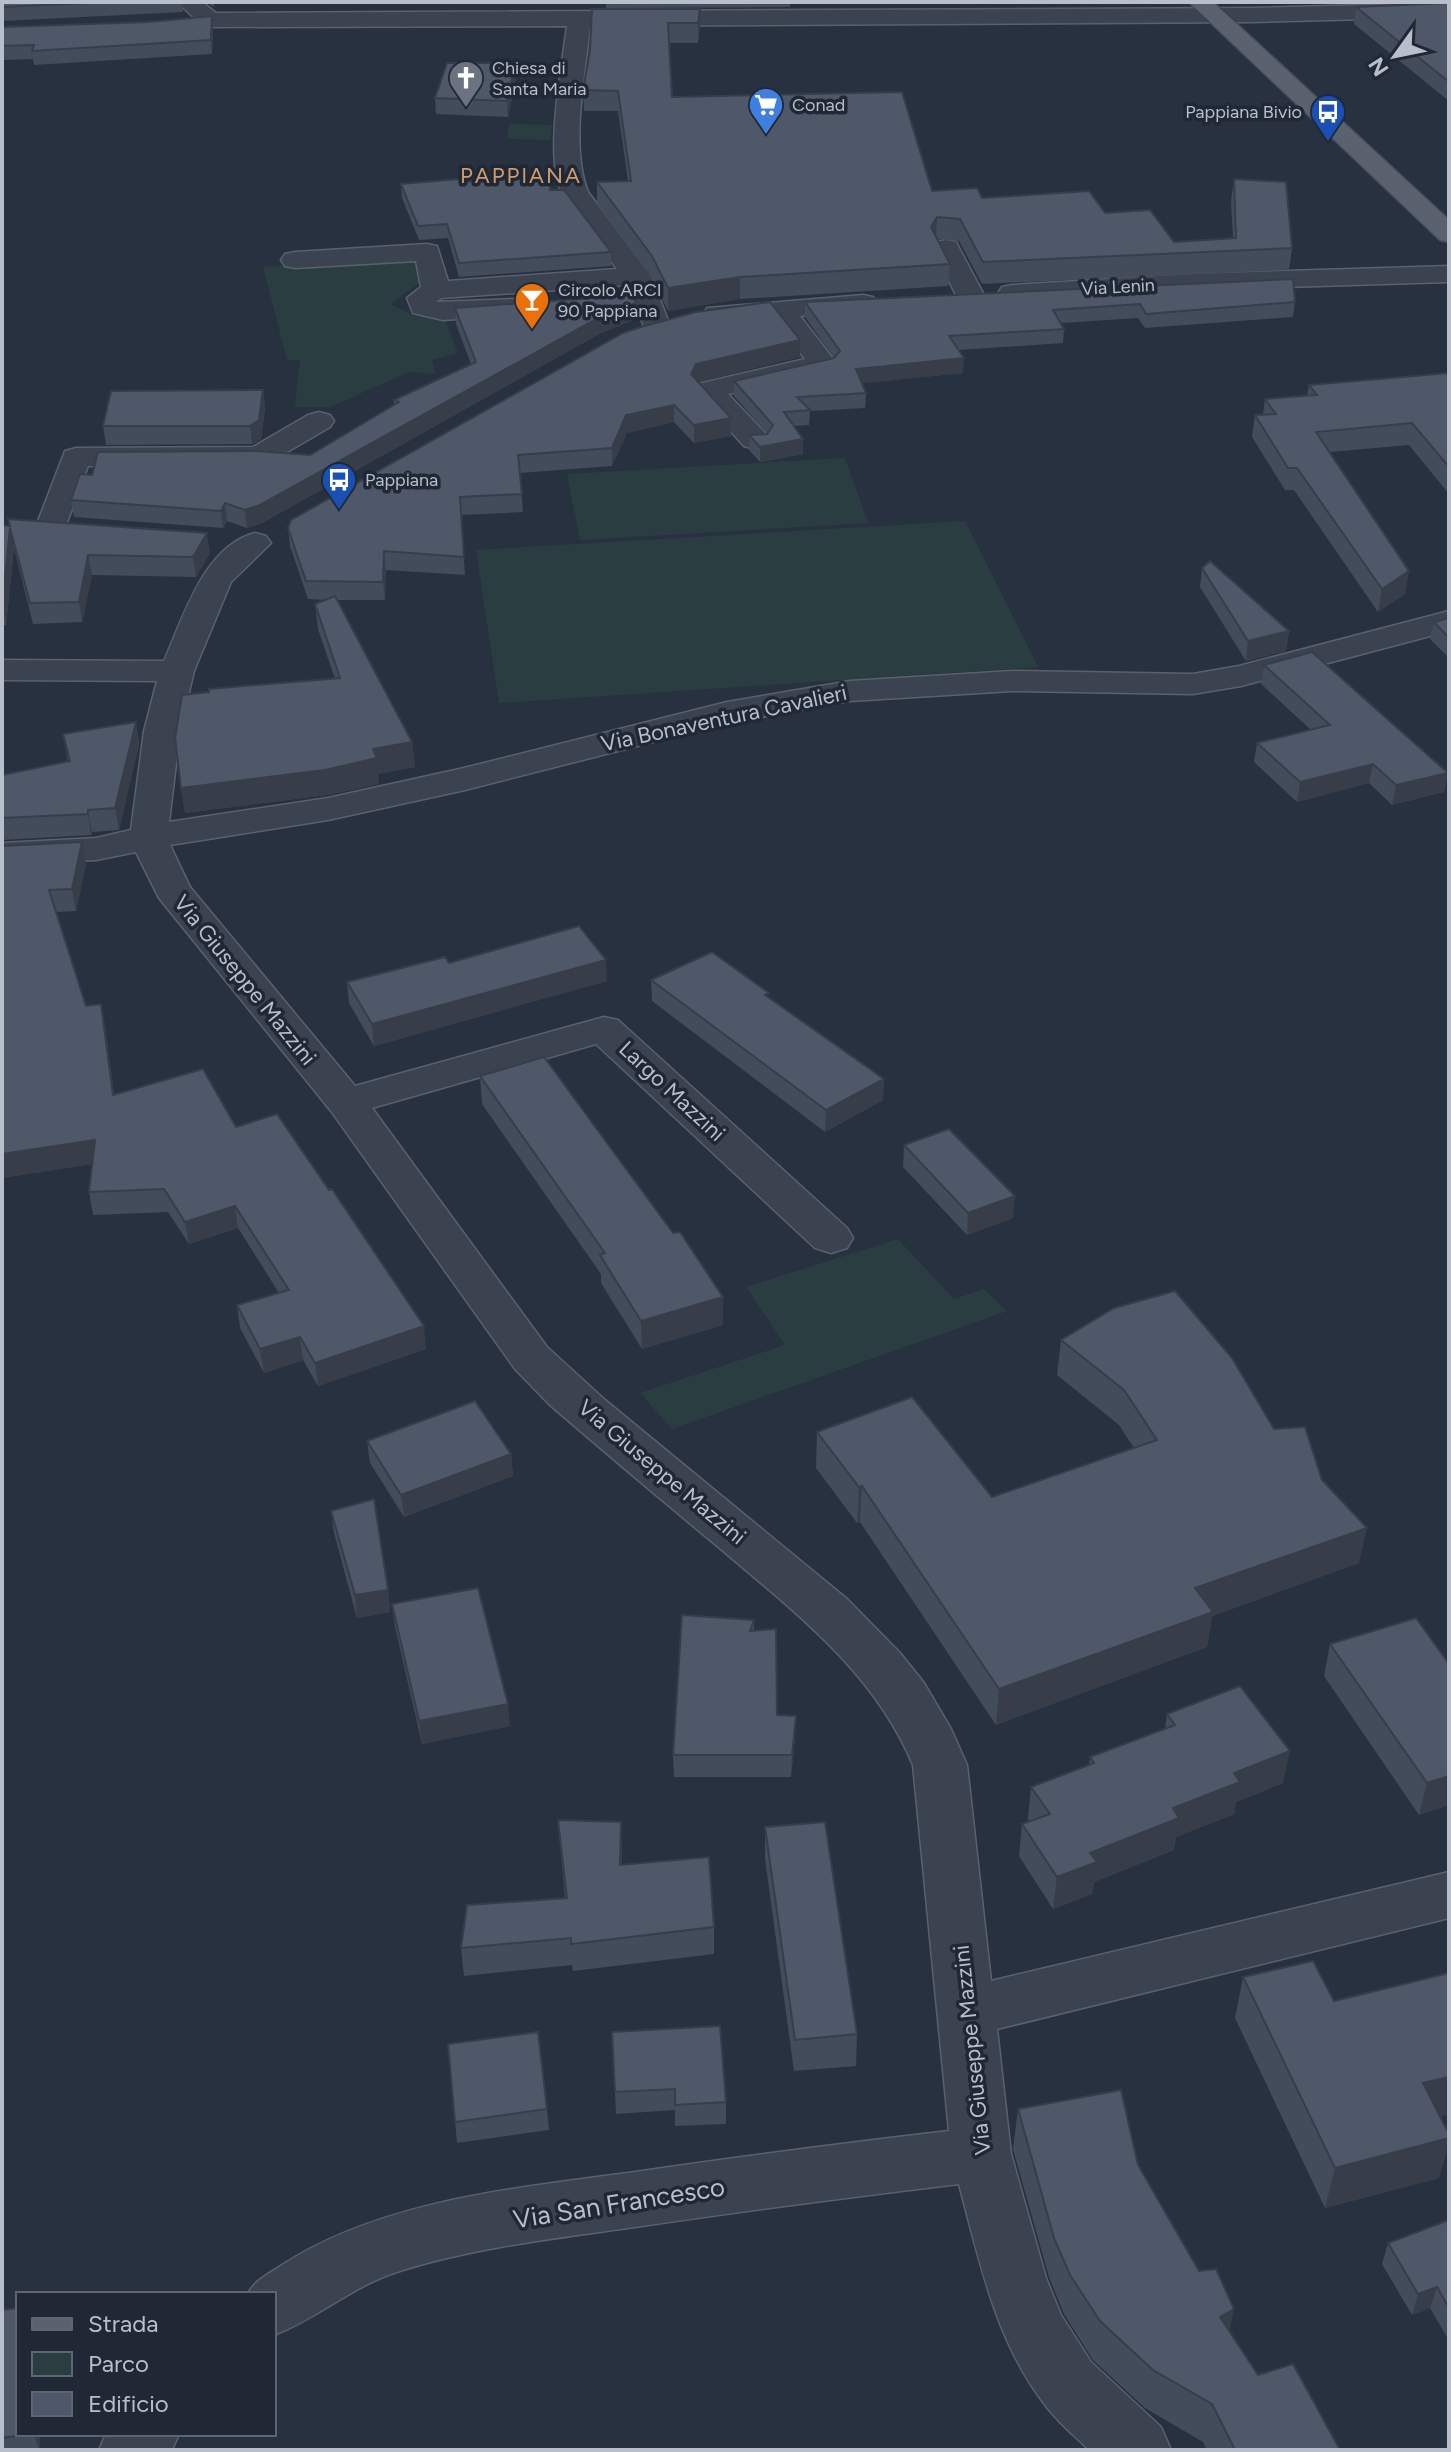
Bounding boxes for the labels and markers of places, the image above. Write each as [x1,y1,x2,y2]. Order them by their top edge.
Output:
place label: Chiesa di Santa Maria [492,57,587,100]
church icon: Chiesa di Santa Maria [447,59,485,109]
supermarket icon: Conad [747,86,785,136]
bus stop icon: Pappiana Bivio [1309,93,1347,143]
place label: Conad [792,94,845,116]
place label: Pappiana Bivio [1185,101,1302,123]
place label: Circolo ARCI 90 Pappiana [558,279,662,322]
bar icon: Circolo ARCI 90 Pappiana [513,281,551,331]
bus stop icon: Pappiana [320,461,358,511]
place label: Pappiana [365,469,438,491]

